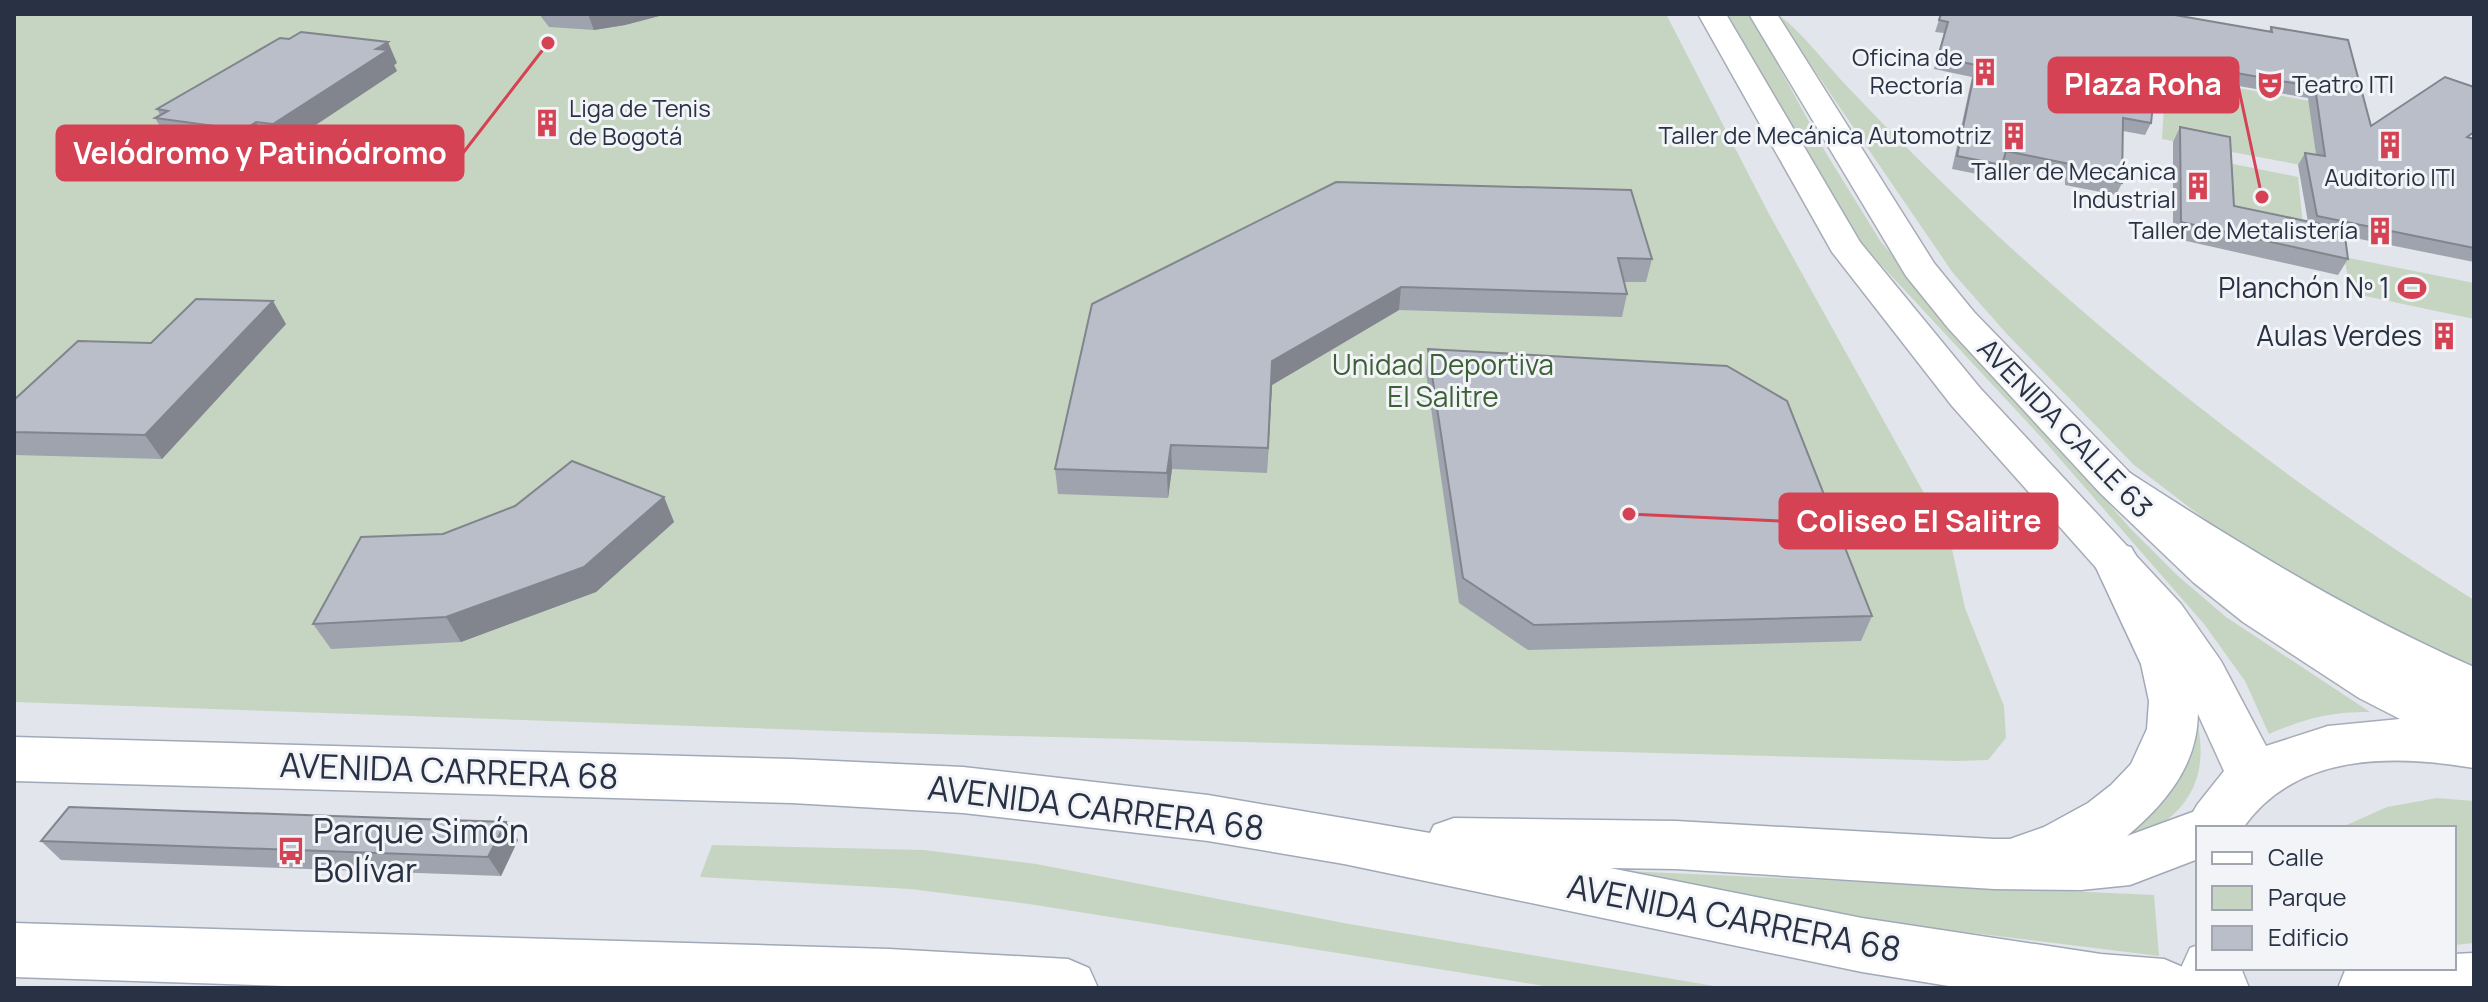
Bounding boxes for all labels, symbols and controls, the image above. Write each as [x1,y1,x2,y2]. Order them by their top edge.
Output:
place label: Oficina de Rectoría [1852,40,1963,101]
building icon: Oficina de Rectoría [1970,57,2000,87]
callout: Plaza Roha [2049,58,2238,112]
text: Plaza Roha [2064,63,2222,104]
place label: Teatro ITI [2292,67,2394,100]
theatre icon: Teatro ITI [2255,70,2285,100]
place label: Liga de Tenis de Bogotá [569,91,711,152]
building icon: Liga de Tenis de Bogotá [532,108,562,138]
place label: Taller de Mecánica Automotriz [1659,118,1992,151]
building icon: Taller de Mecánica Automotriz [1999,121,2029,151]
callout: Velódromo y Patinódromo [57,126,463,180]
building icon: Auditorio ITI [2375,130,2405,160]
text: Velódromo y Patinódromo [73,132,447,173]
place label: Taller de Mecánica Industrial [1971,154,2176,215]
place label: Auditorio ITI [2324,160,2456,193]
building icon: Taller de Mecánica Industrial [2183,171,2213,201]
place label: Taller de Metalistería [2129,213,2358,246]
building icon: Taller de Metalistería [2365,216,2395,246]
place label: Planchón Nº 1 [2218,268,2390,306]
sports icon: Planchón Nº 1 [2397,273,2427,303]
place label: Aulas Verdes [2256,316,2422,354]
building icon: Aulas Verdes [2429,321,2459,351]
street label: AVENIDA CALLE 63 [1970,329,2161,525]
park label: Unidad Deportiva El Salitre [1332,345,1554,415]
callout: Coliseo El Salitre [1780,494,2057,548]
text: Coliseo El Salitre [1797,500,2041,541]
street label: AVENIDA CARRERA 68 [279,741,619,799]
street label: AVENIDA CARRERA 68 [925,764,1267,850]
place label: Parque Simón Bolívar [313,807,529,892]
legend [2196,826,2456,970]
bus stop icon: Parque Simón Bolívar [276,836,306,866]
text: Calle [2268,840,2324,873]
street label: AVENIDA CARRERA 68 [1564,862,1905,972]
text: Parque [2268,880,2346,913]
text: Edificio [2268,920,2349,953]

